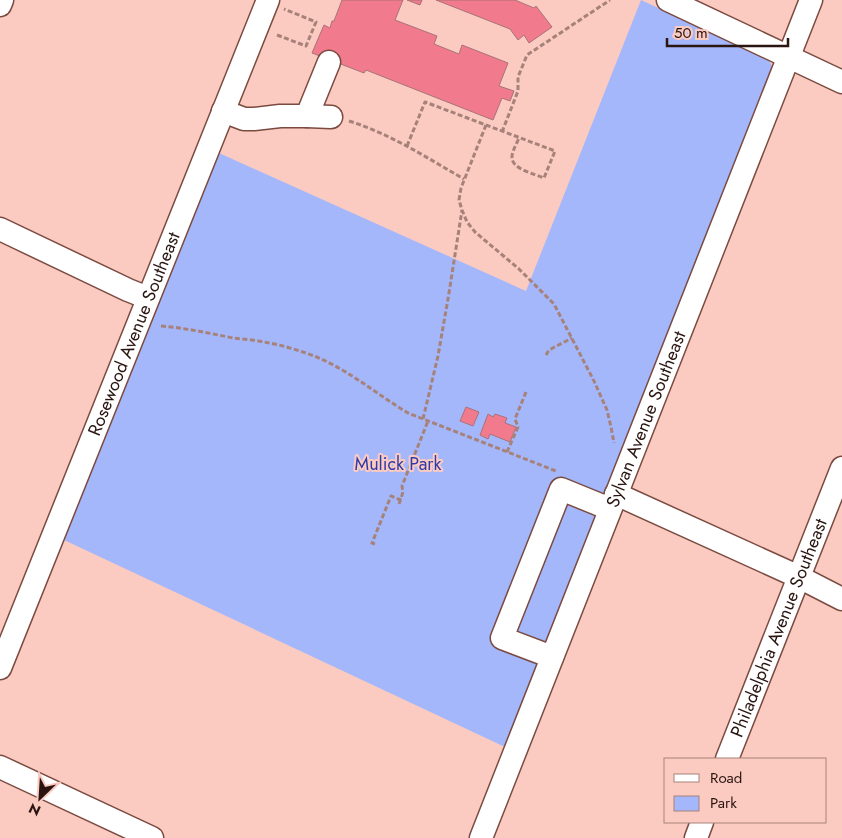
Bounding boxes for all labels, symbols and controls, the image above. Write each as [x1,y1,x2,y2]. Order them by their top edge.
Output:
scale bar [667,15,788,47]
text: 50 m [674,22,708,44]
street label: Rosewood Avenue Southeast [81,227,187,440]
street label: Sylvan Avenue Southeast [599,327,693,511]
park label: Mulick Park [355,451,441,477]
street label: Philadelphia Avenue Southeast [724,514,834,741]
legend [664,758,827,823]
text: Road [710,767,742,789]
north arrow [15,773,65,823]
text: Park [710,792,737,814]
text: N [25,798,44,821]

